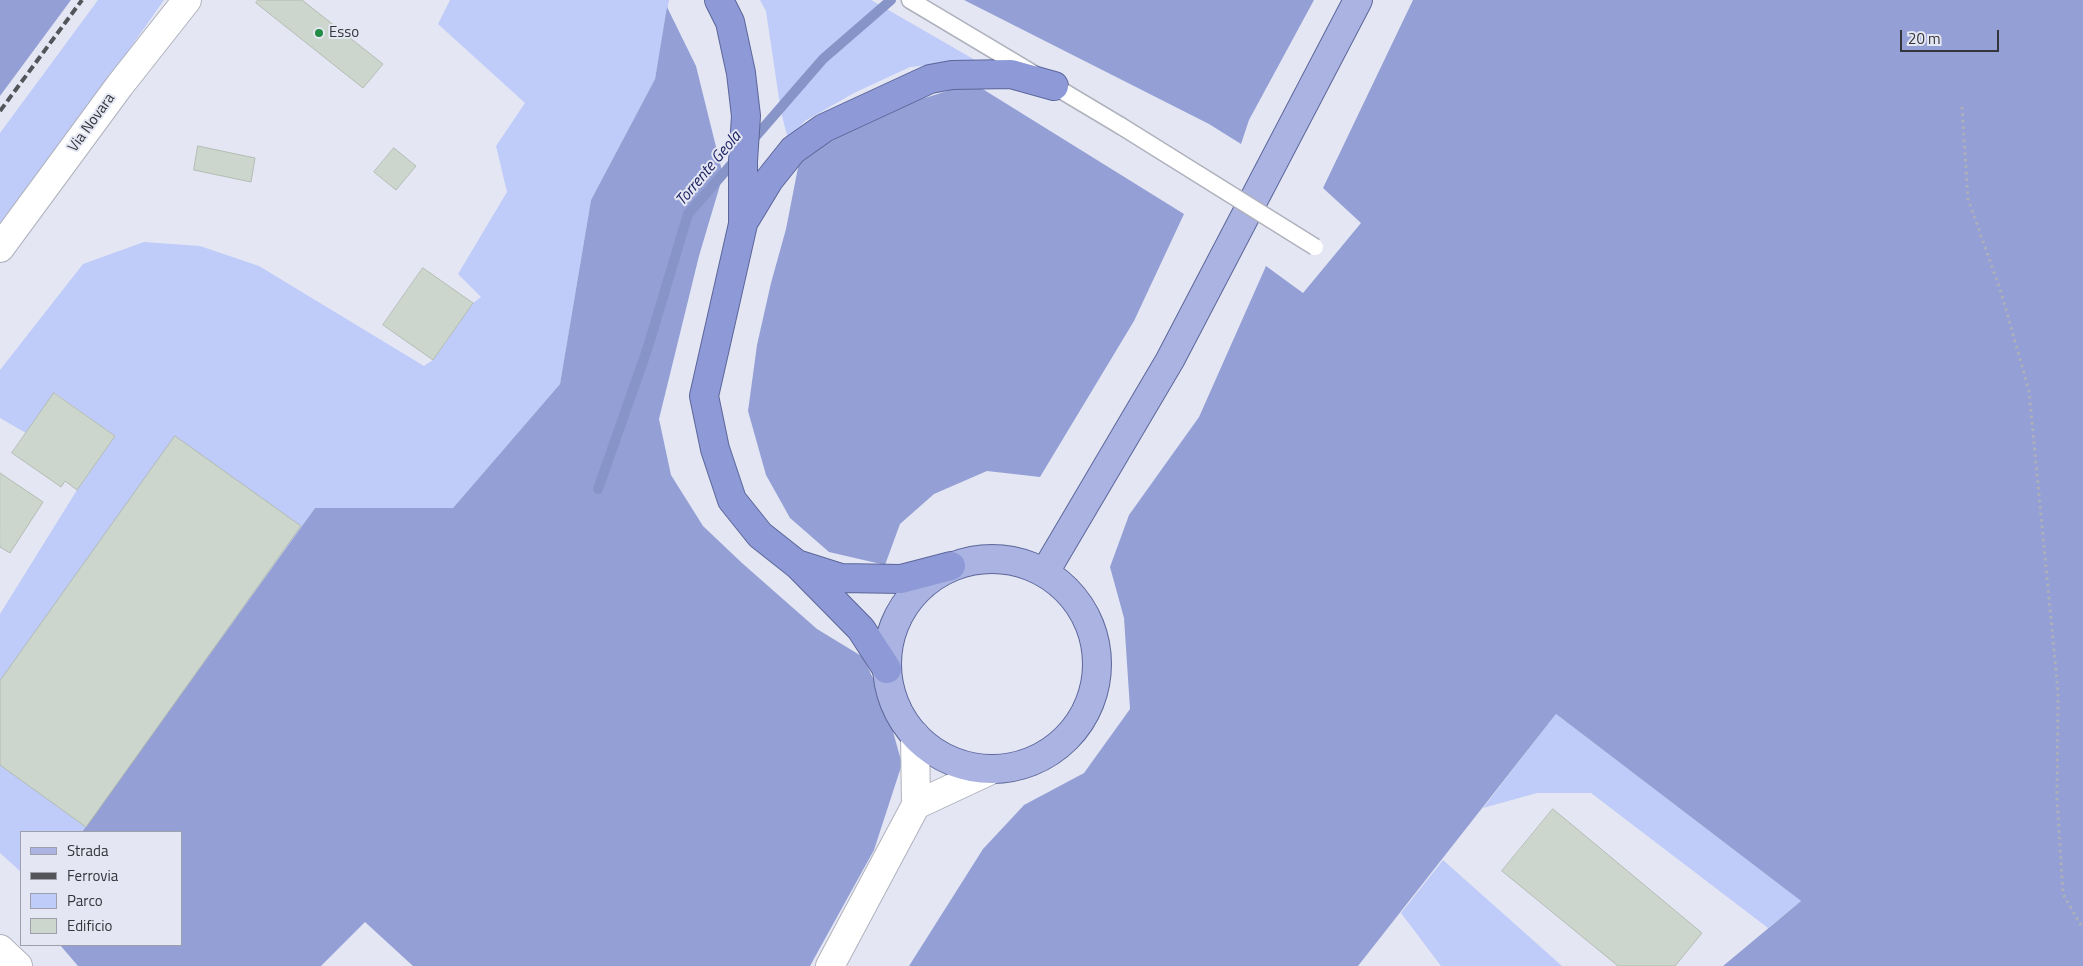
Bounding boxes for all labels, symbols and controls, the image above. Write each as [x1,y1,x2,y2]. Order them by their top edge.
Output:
scale bar [1903,20,2002,52]
place label: Esso [329,24,359,42]
marker: Esso [313,27,325,39]
text: 20 m [1908,27,1941,50]
street label: Via Novara [65,90,119,156]
water label: Torrente Geola [672,128,746,210]
legend [20,831,182,946]
text: Strada [67,839,108,862]
text: Ferrovia [67,864,118,887]
text: Parco [67,889,103,912]
text: Edificio [67,914,112,937]

